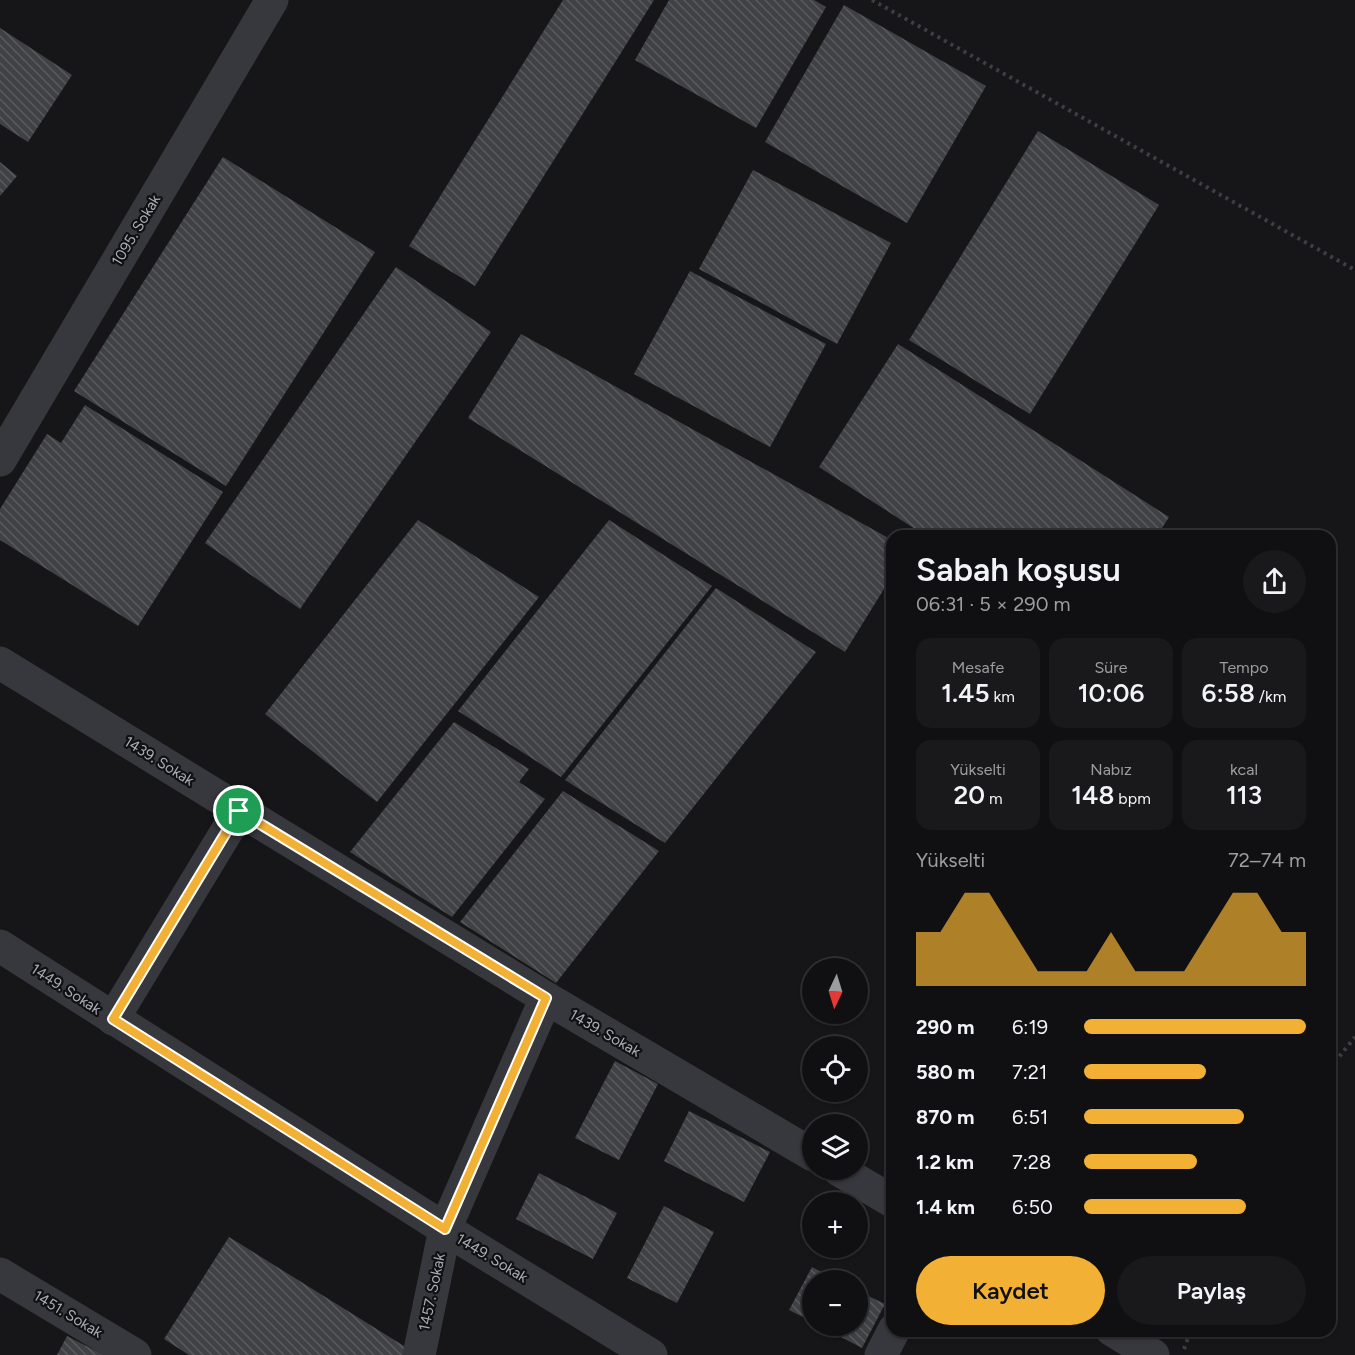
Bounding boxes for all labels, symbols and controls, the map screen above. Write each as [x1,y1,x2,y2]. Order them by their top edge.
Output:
street label: 1095. Sokak [108,191,165,269]
text: Sabah koşusu [916,550,1121,589]
button: share [1243,550,1306,613]
text: 06:31 · 5 × 290 m [916,592,1070,616]
text: Mesafe [952,658,1004,677]
text: Süre [1095,658,1127,677]
text: Tempo [1220,658,1268,677]
text: 1.45 [941,677,989,709]
text: 10:06 [1078,677,1144,709]
text: 6:58 [1202,677,1255,709]
text: km [989,687,1015,706]
text: /km [1255,687,1286,706]
street label: 1439. Sokak [121,732,198,790]
text: Yükselti [950,760,1006,779]
text: Nabız [1090,760,1132,779]
text: kcal [1230,760,1258,779]
text: 20 [953,779,985,811]
text: 148 [1071,779,1114,811]
text: 113 [1226,779,1262,811]
pin [213,785,264,836]
text: m [985,789,1003,808]
text: bpm [1114,789,1151,808]
icon: arrive [222,794,255,827]
text: Yükselti [916,848,985,872]
text: 72–74 m [1228,848,1306,872]
north arrow [802,958,868,1024]
map controls [802,958,868,1336]
street label: 1449. Sokak [28,960,105,1019]
street label: 1439. Sokak [566,1005,644,1061]
text: 290 m [916,1015,974,1039]
text: 6:19 [1012,1015,1048,1039]
button: locate [802,1036,868,1102]
text: 580 m [916,1060,975,1084]
text: 7:21 [1012,1060,1047,1084]
text: 870 m [916,1105,975,1129]
text: 6:51 [1012,1105,1048,1129]
button: layers [802,1114,868,1180]
text: 1.2 km [916,1150,974,1174]
text: 7:28 [1012,1150,1051,1174]
button: + [802,1192,868,1258]
text: 1.4 km [916,1195,975,1219]
text: 6:50 [1012,1195,1053,1219]
street label: 1449. Sokak [453,1230,532,1287]
street label: 1457. Sokak [415,1251,449,1332]
button: Kaydet [916,1256,1105,1325]
button: Paylaş [1117,1256,1306,1325]
button: − [802,1270,868,1336]
street label: 1451. Sokak [30,1286,106,1342]

